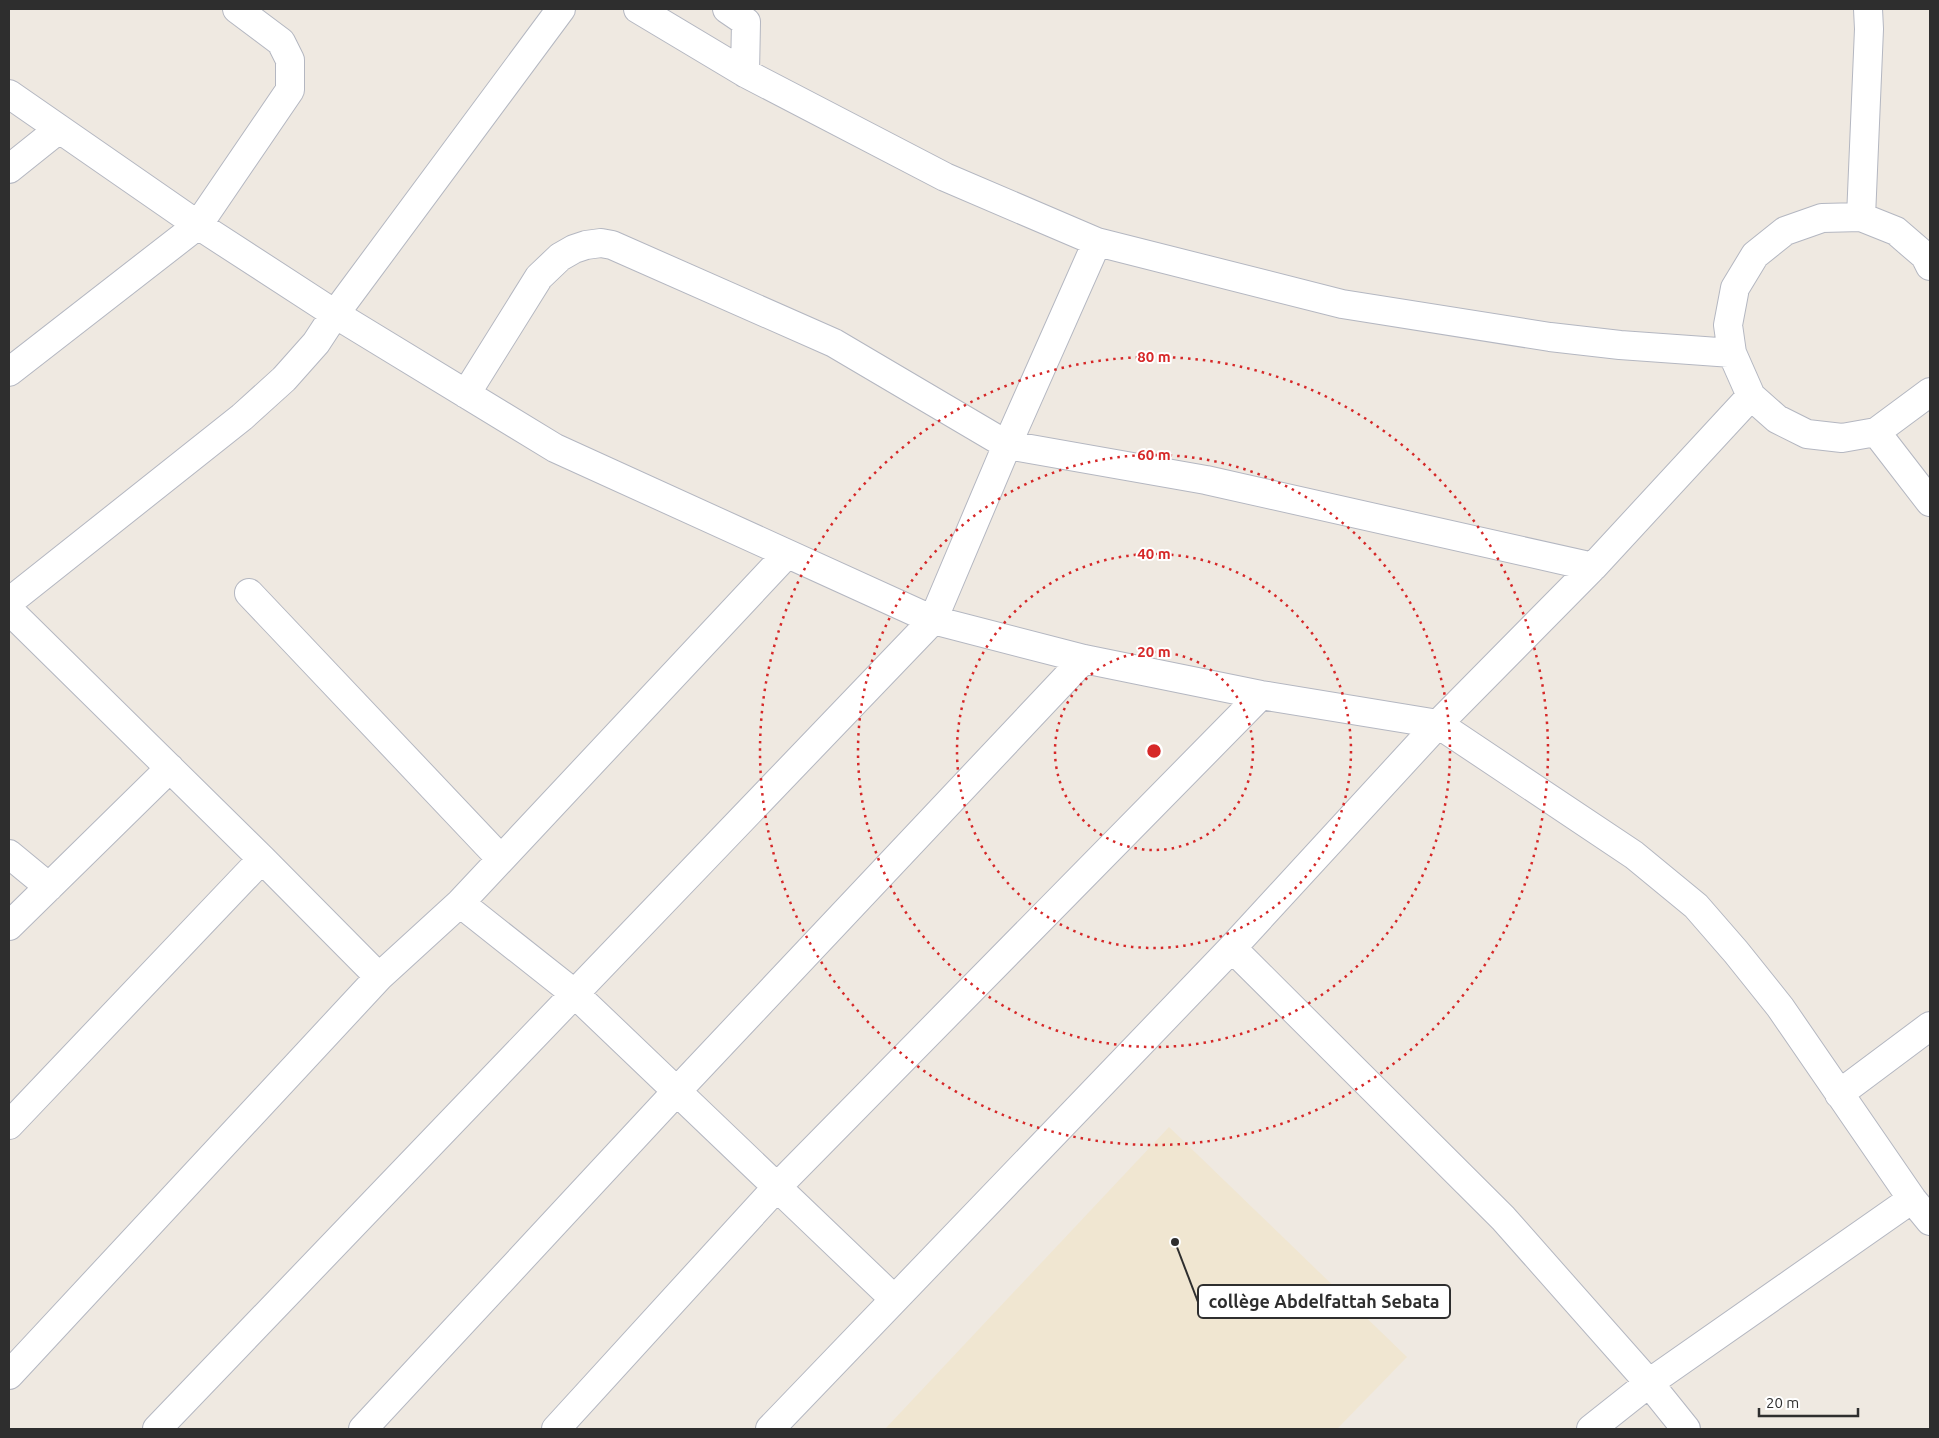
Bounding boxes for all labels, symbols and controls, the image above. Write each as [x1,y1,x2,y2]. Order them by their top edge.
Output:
text: 80 m [1137,348,1171,365]
text: 60 m [1137,446,1171,463]
text: 40 m [1137,545,1171,562]
text: 20 m [1137,643,1171,660]
centre of rings [1145,742,1163,760]
callout: collège Abdelfattah Sebata [1198,1285,1450,1318]
text: collège Abdelfattah Sebata [1208,1291,1440,1311]
scale bar [1759,1386,1858,1418]
text: 20 m [1766,1394,1799,1411]

